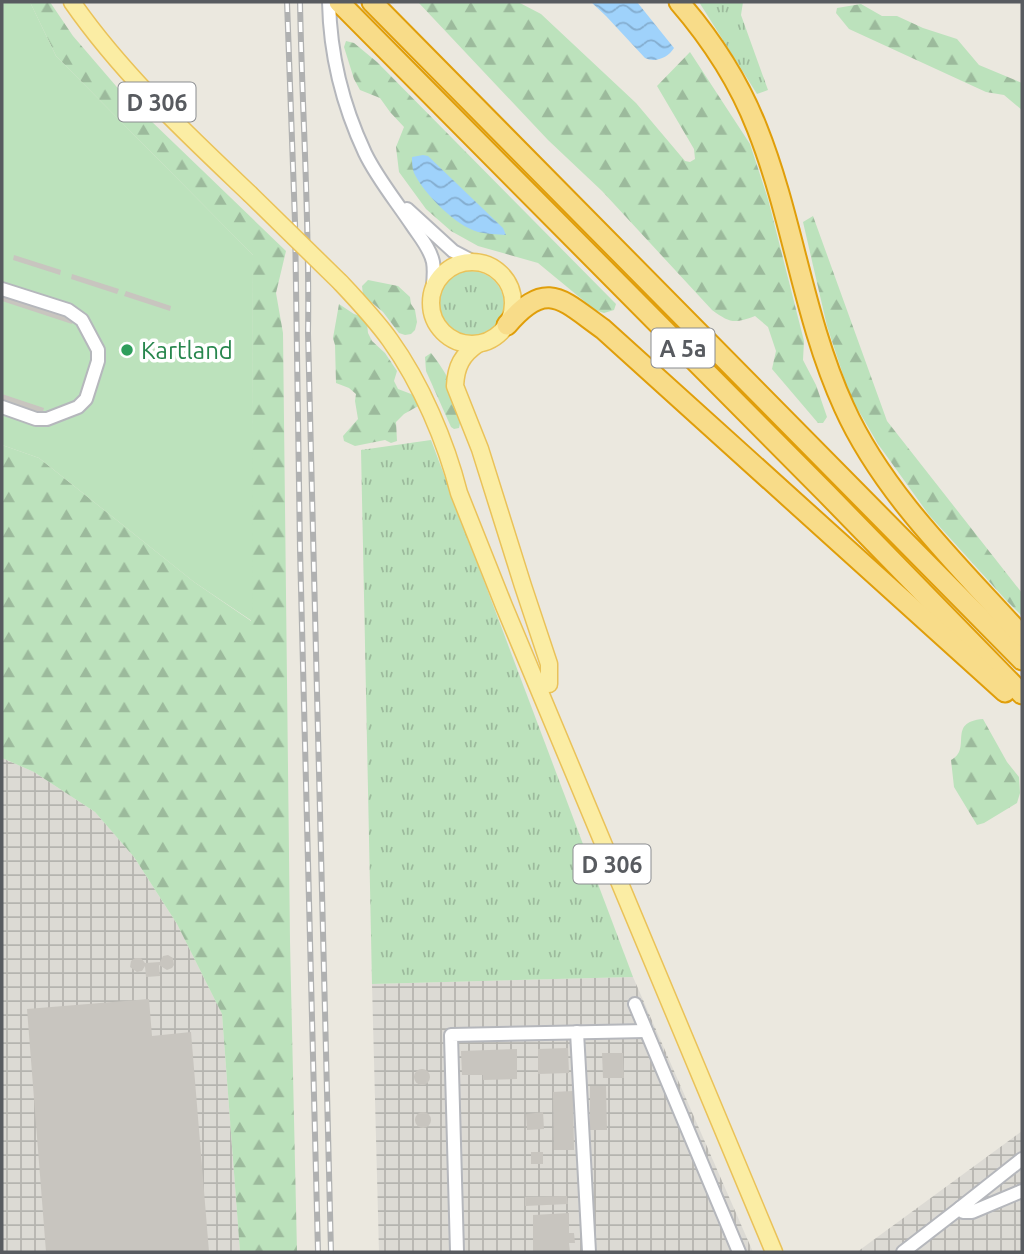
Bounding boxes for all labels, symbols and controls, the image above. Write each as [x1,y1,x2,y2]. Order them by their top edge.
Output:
road number: D 306 [118,82,196,122]
road number: A 5a [652,328,714,368]
place label: Kartland [141,337,233,364]
marker: Kartland [119,342,135,358]
road number: D 306 [574,844,650,884]

